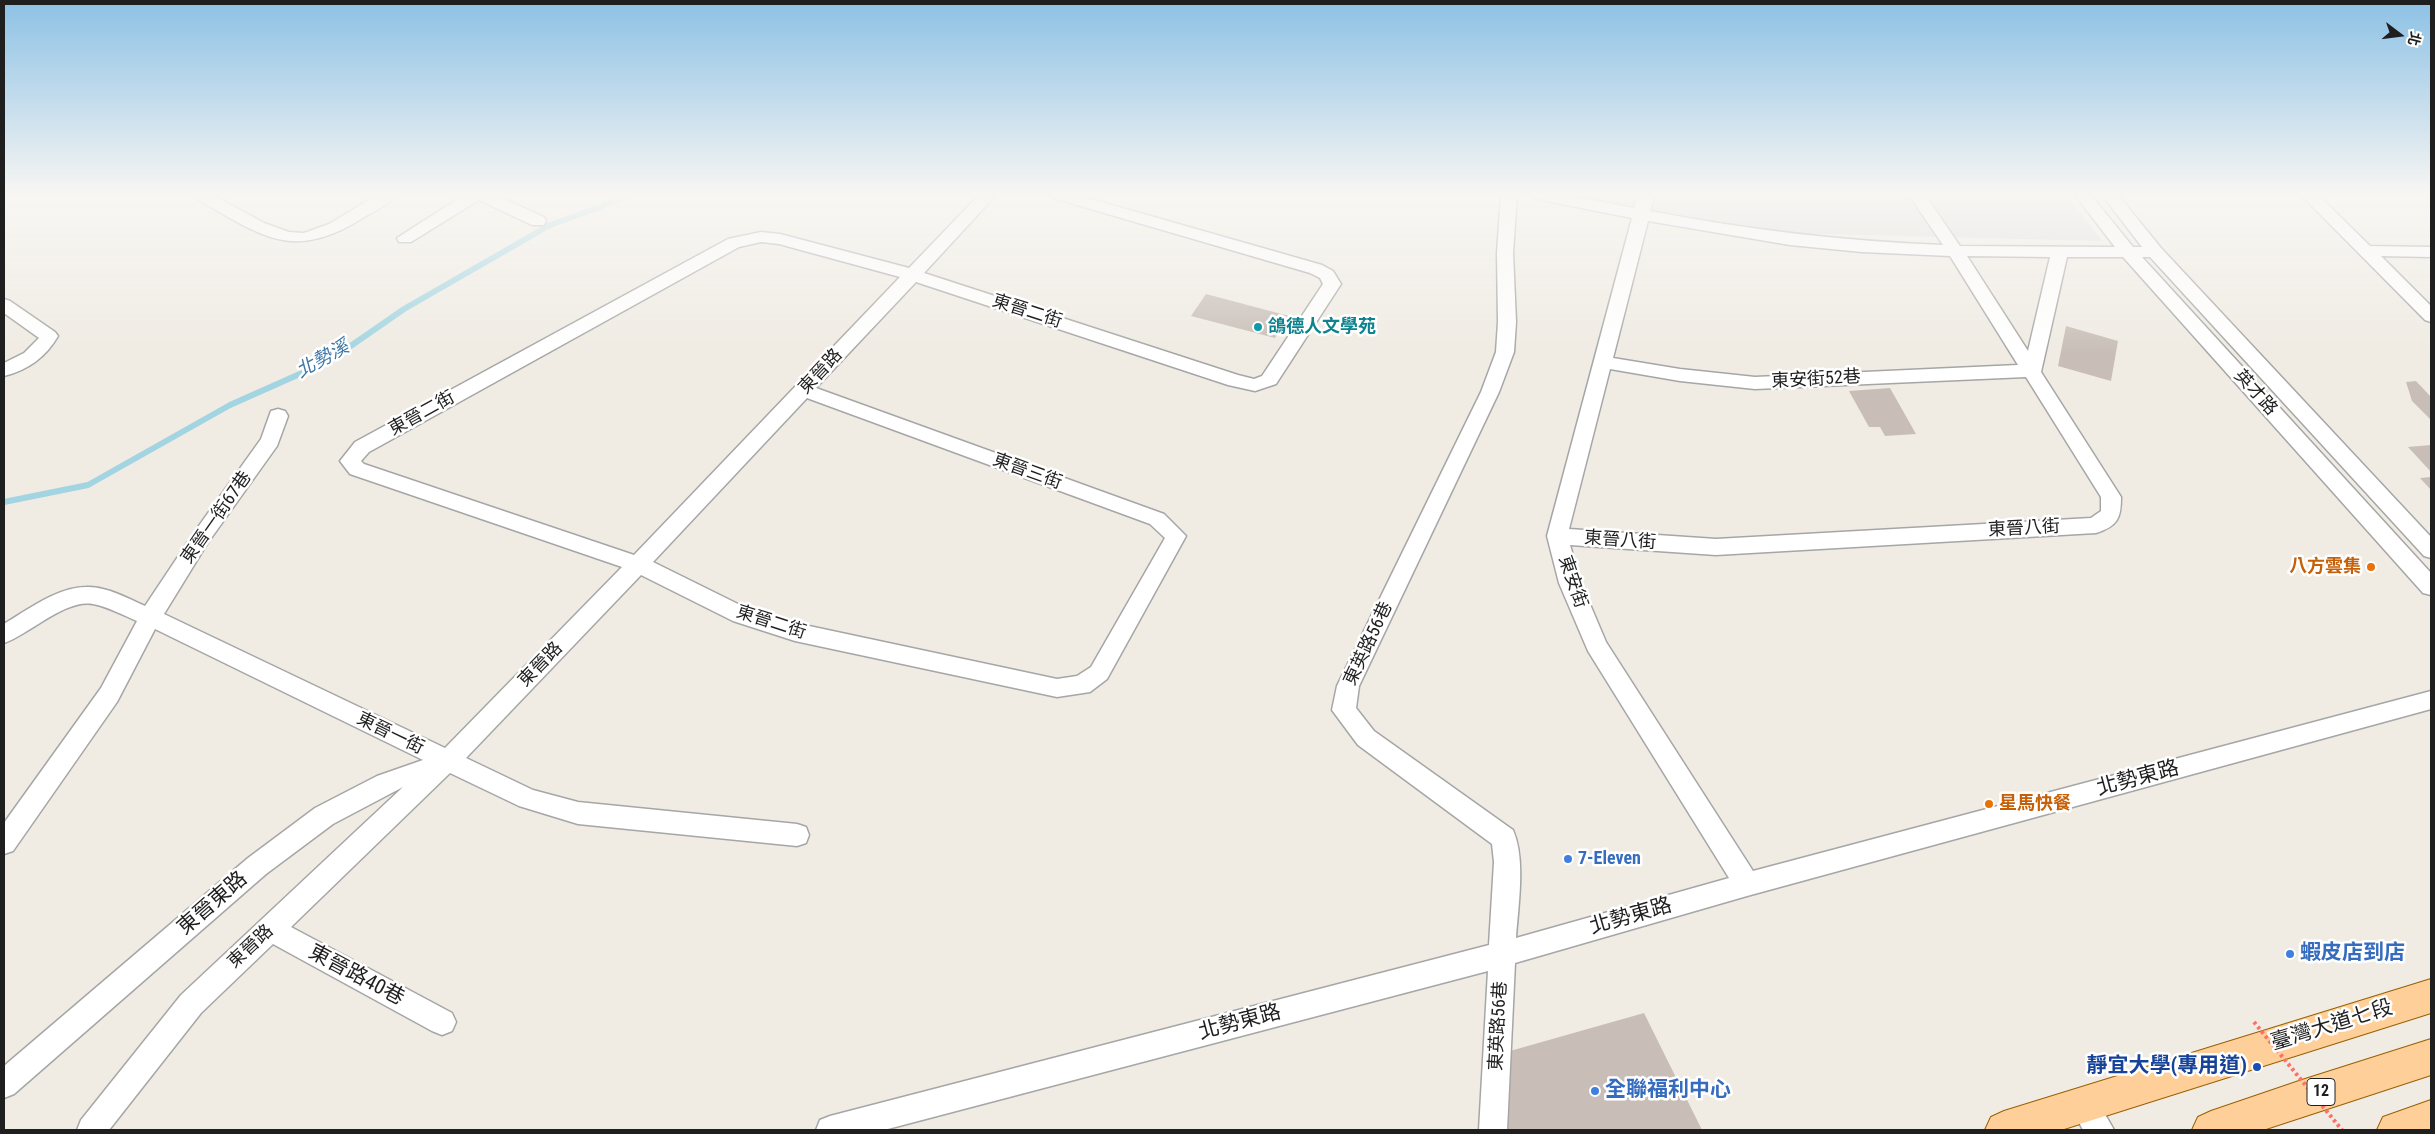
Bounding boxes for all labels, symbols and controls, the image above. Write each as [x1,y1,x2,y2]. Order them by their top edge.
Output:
north arrow [2375,10,2425,60]
text: 北 [2405,30,2424,48]
street label: 東晉二街 [989,291,1065,333]
place label: 鴿德人文學苑 [1268,316,1376,338]
marker: 鴿德人文學苑 [1252,321,1264,333]
water label: 北勢溪 [293,336,353,384]
street label: 東晉路 [795,345,847,399]
street label: 英才路 [2229,366,2281,420]
street label: 東安街52巷 [1771,367,1861,393]
street label: 東晉二街 [385,387,459,441]
street label: 東晉三街 [989,450,1065,494]
street label: 東晉一街67巷 [177,468,257,568]
street label: 東晉八街 [1987,516,2061,542]
street label: 東晉八街 [1583,528,1657,554]
street label: 東安街 [1553,553,1591,611]
place label: 八方雲集 [2289,556,2361,578]
marker: 八方雲集 [2365,561,2377,573]
street label: 東英路56巷 [1340,599,1398,689]
street label: 東晉二街 [733,602,809,644]
street label: 東晉路 [514,638,568,692]
street label: 東晉一街 [353,709,427,759]
street label: 北勢東路 [2094,756,2182,802]
place label: 星馬快餐 [1999,793,2071,815]
marker: 星馬快餐 [1983,798,1995,810]
place label: 7-Eleven [1578,848,1641,870]
marker: 7-Eleven [1562,853,1574,865]
street label: 東晉東路 [173,867,253,941]
street label: 北勢東路 [1587,893,1675,941]
street label: 東晉路 [224,921,278,973]
street label: 東晉路40巷 [304,940,408,1012]
place label: 蝦皮店到店 [2300,941,2405,967]
marker: 蝦皮店到店 [2284,948,2296,960]
street label: 東英路56巷 [1486,981,1512,1071]
street label: 臺灣大道七段 [2268,996,2396,1056]
street label: 北勢東路 [1196,1000,1284,1046]
place label: 靜宜大學(專用道) [2086,1054,2247,1080]
marker: 靜宜大學(專用道) [2251,1061,2263,1073]
place label: 全聯福利中心 [1605,1078,1731,1104]
road number: 12 [2307,1078,2335,1106]
marker: 全聯福利中心 [1589,1085,1601,1097]

